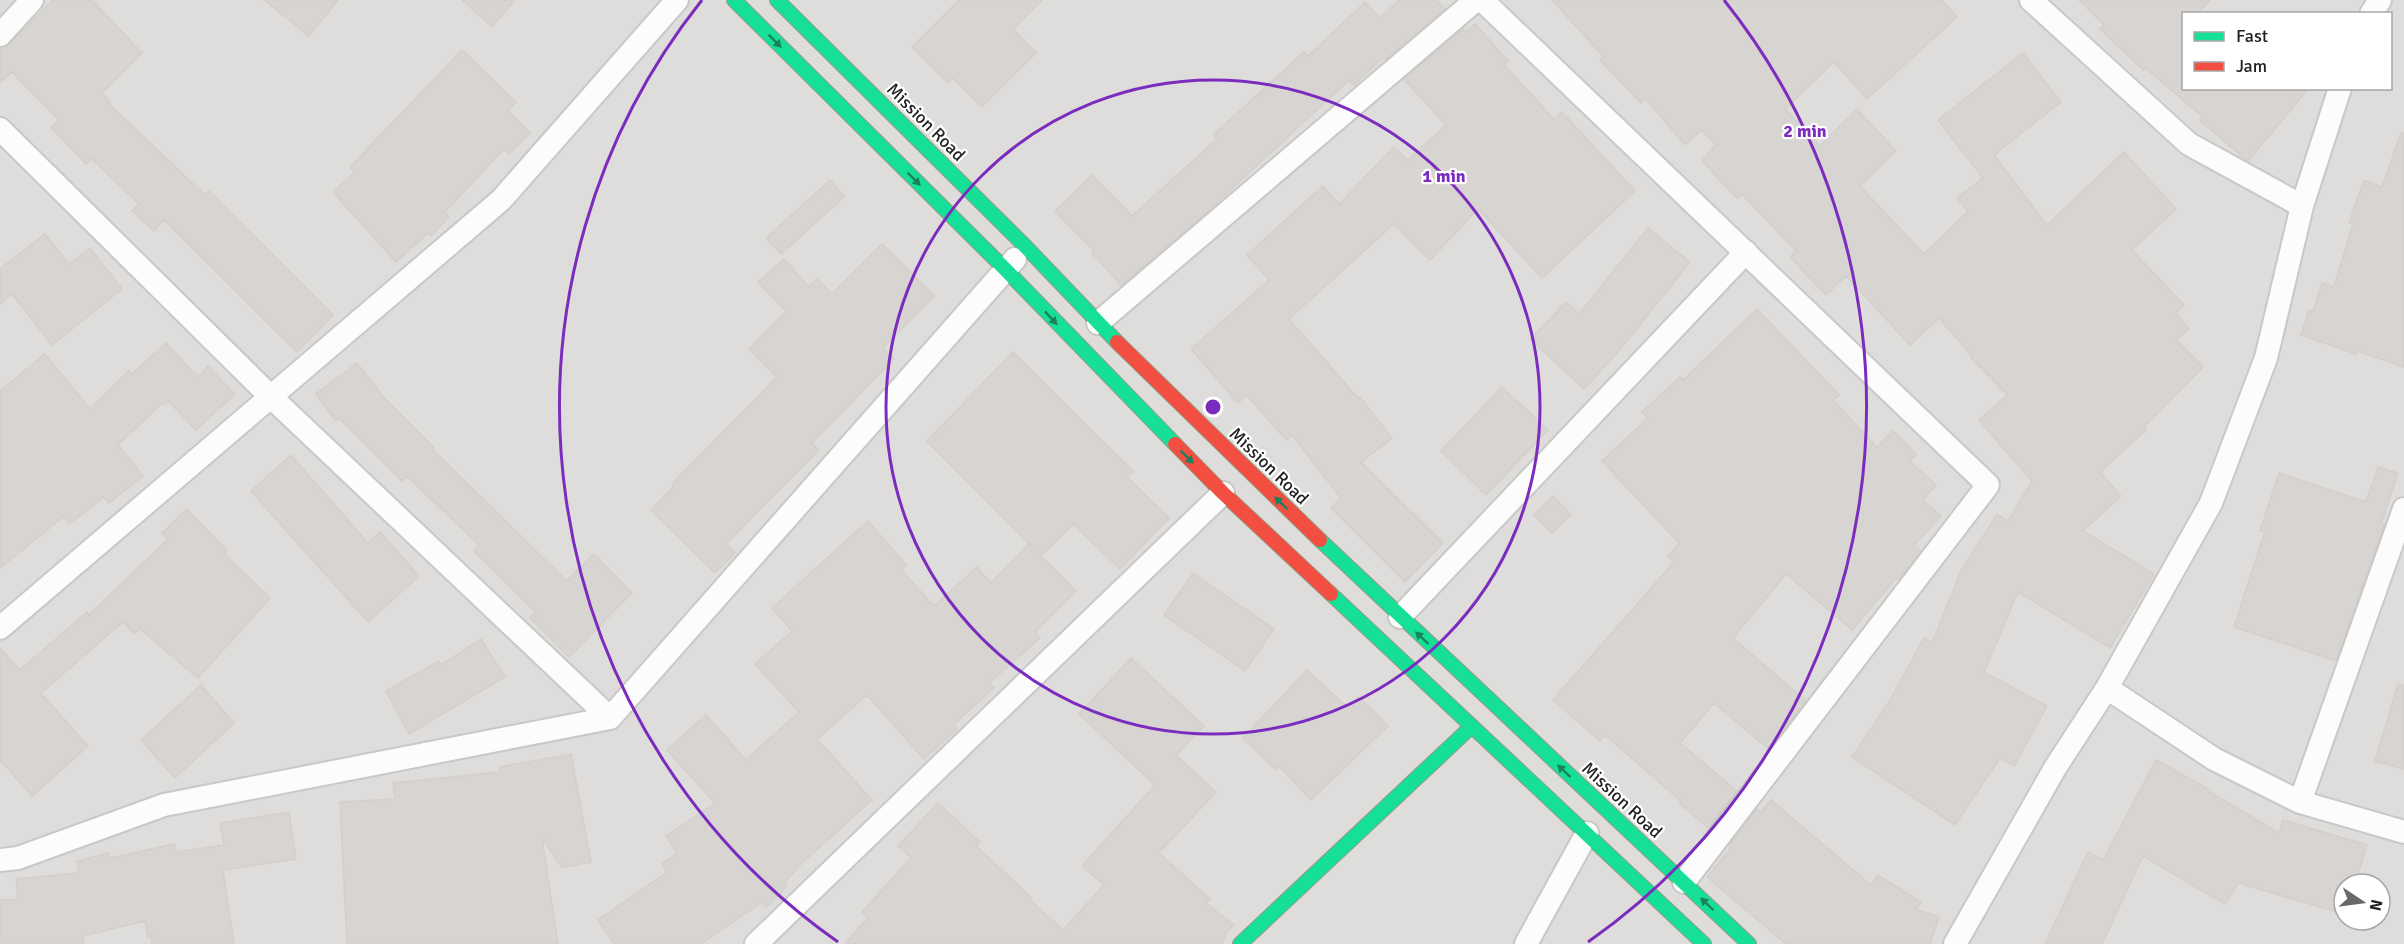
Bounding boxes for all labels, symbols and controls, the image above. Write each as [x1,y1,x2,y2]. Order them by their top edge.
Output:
legend [2182,12,2392,90]
text: Fast [2236,25,2268,47]
one-way arrow [768,34,782,48]
text: Jam [2236,55,2267,77]
street label: Mission Road [882,78,970,166]
text: 2 min [1783,120,1827,142]
text: 1 min [1422,165,1466,187]
one-way arrow [906,171,920,185]
one-way arrow [1043,310,1057,324]
centre of rings [1203,397,1223,417]
street label: Mission Road [1225,423,1313,509]
one-way arrow [1180,449,1194,463]
one-way arrow [1273,496,1288,510]
one-way arrow [1414,631,1429,645]
street label: Mission Road [1577,757,1667,843]
one-way arrow [1558,764,1572,778]
north arrow [2332,872,2392,932]
one-way arrow [1700,897,1714,911]
text: N [2365,897,2387,913]

